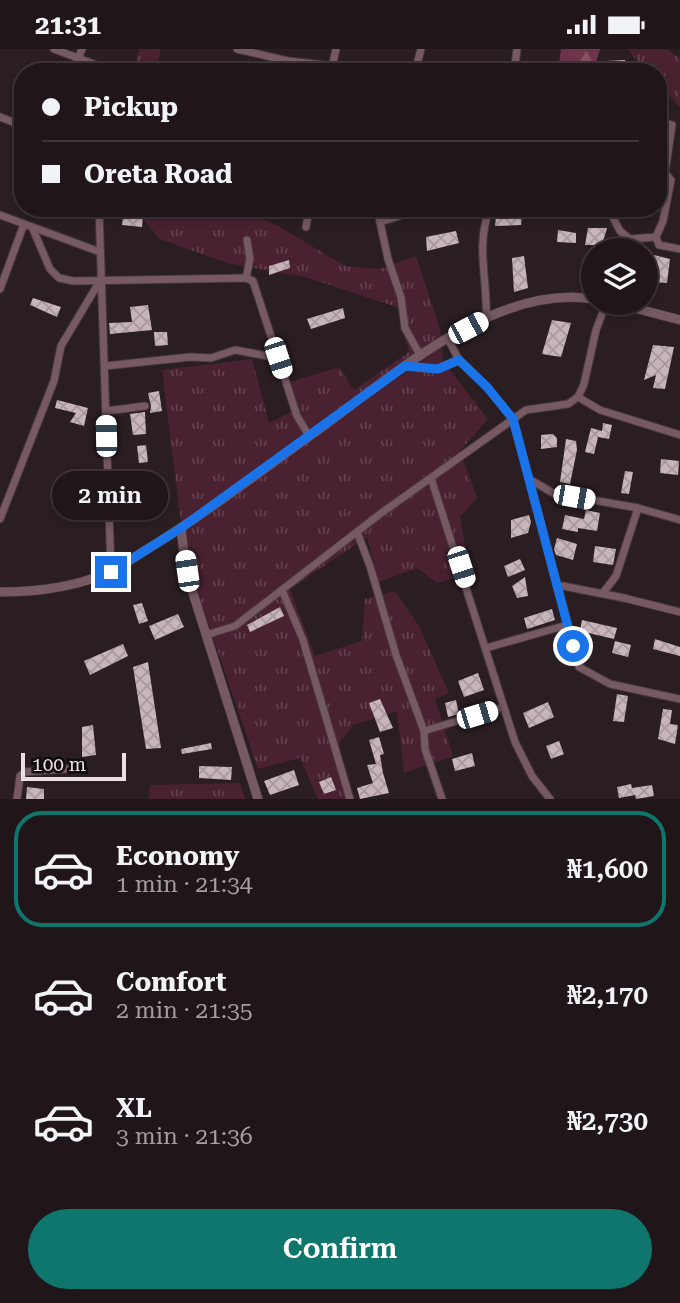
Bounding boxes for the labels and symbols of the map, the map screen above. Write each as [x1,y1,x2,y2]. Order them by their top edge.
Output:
car [445,309,492,347]
car [262,335,295,381]
car [96,415,117,457]
callout: 2 min [53,470,169,519]
car [552,483,597,511]
car [445,544,478,590]
car [174,549,201,593]
route end [95,556,127,588]
route start [557,630,589,662]
car [454,699,501,731]
scale bar [21,750,126,782]

